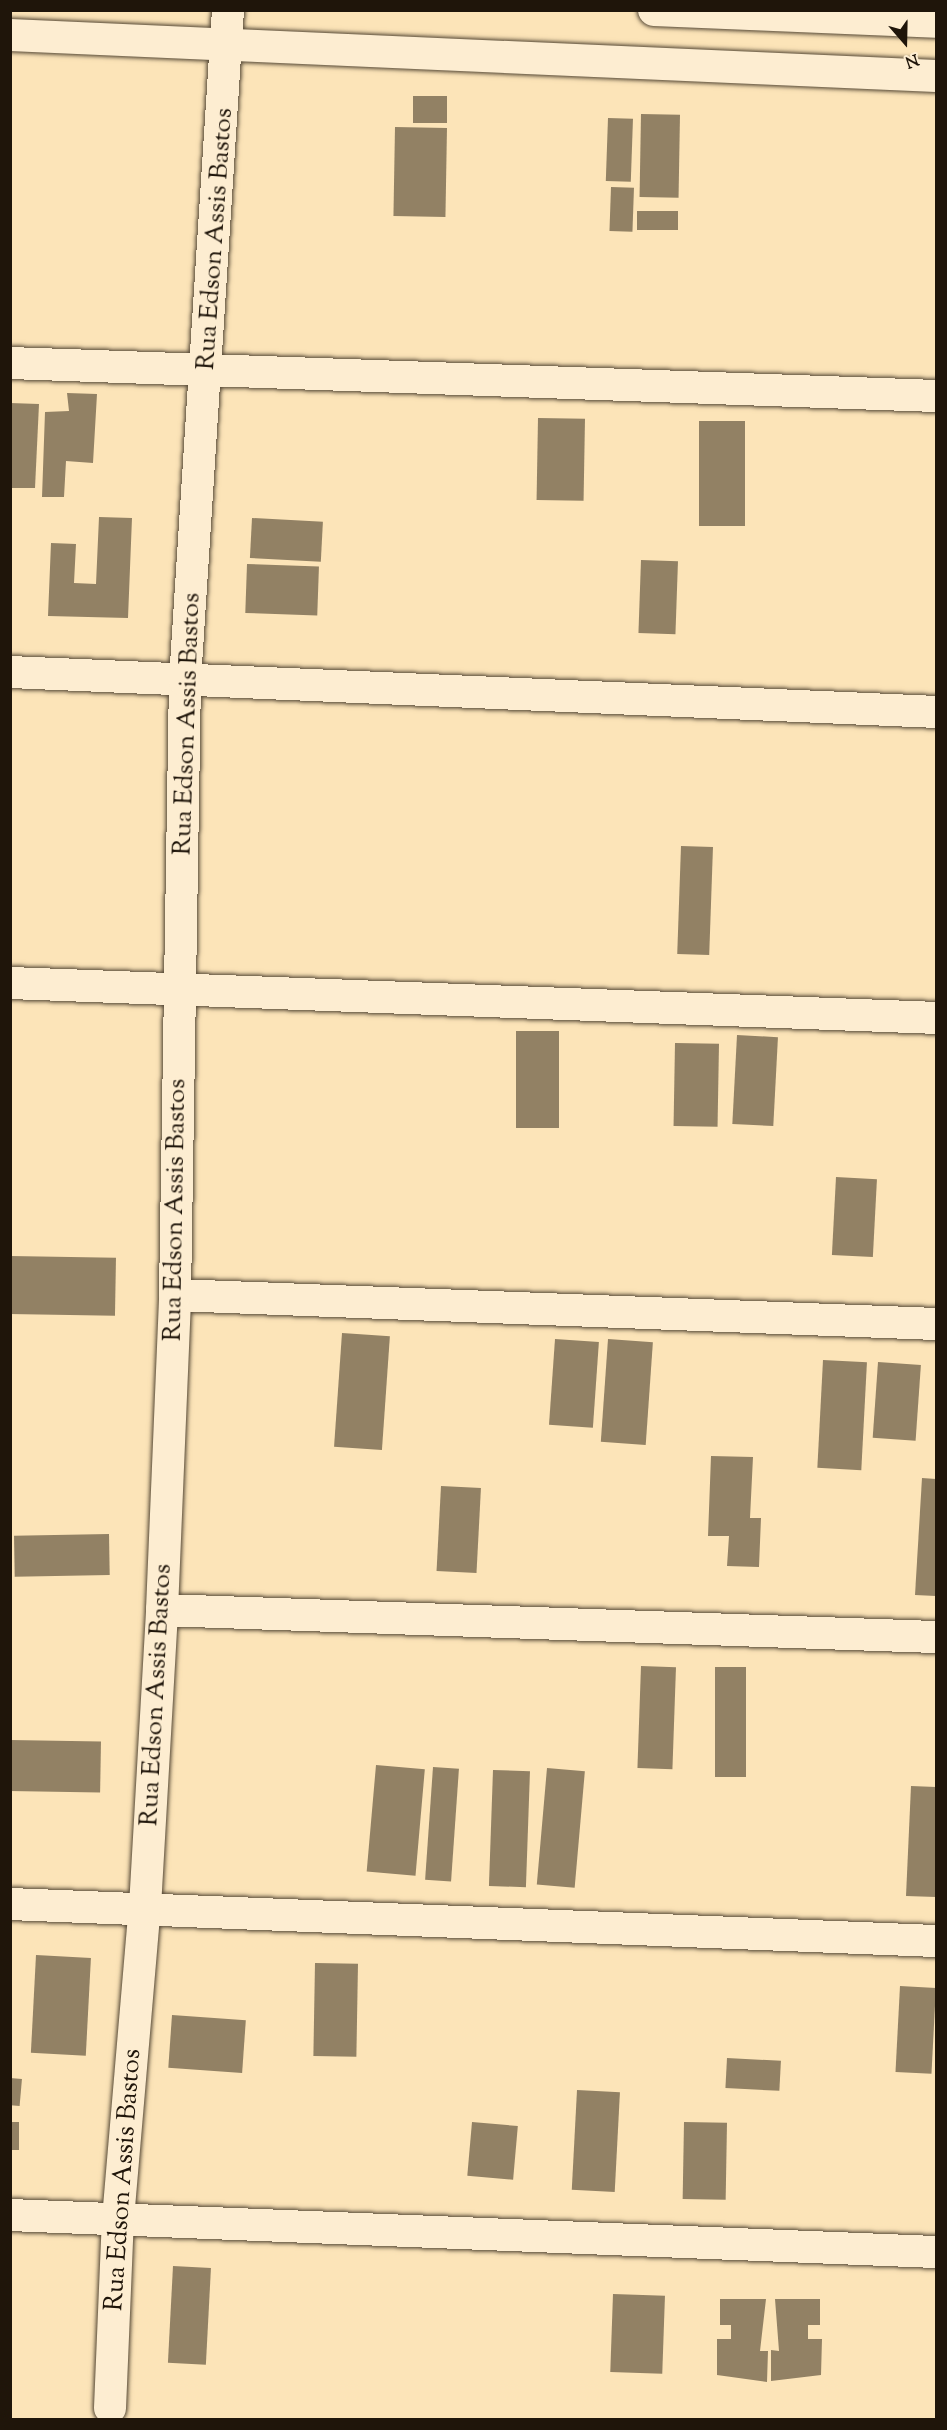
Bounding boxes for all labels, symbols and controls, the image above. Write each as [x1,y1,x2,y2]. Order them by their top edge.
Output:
north arrow [875,12,935,72]
text: N [901,46,921,72]
street label: Rua Edson Assis Bastos [191,107,241,371]
street label: Rua Edson Assis Bastos [168,592,208,856]
street label: Rua Edson Assis Bastos [158,1078,194,1342]
street label: Rua Edson Assis Bastos [135,1563,179,1827]
street label: Rua Edson Assis Bastos [99,2048,149,2312]

